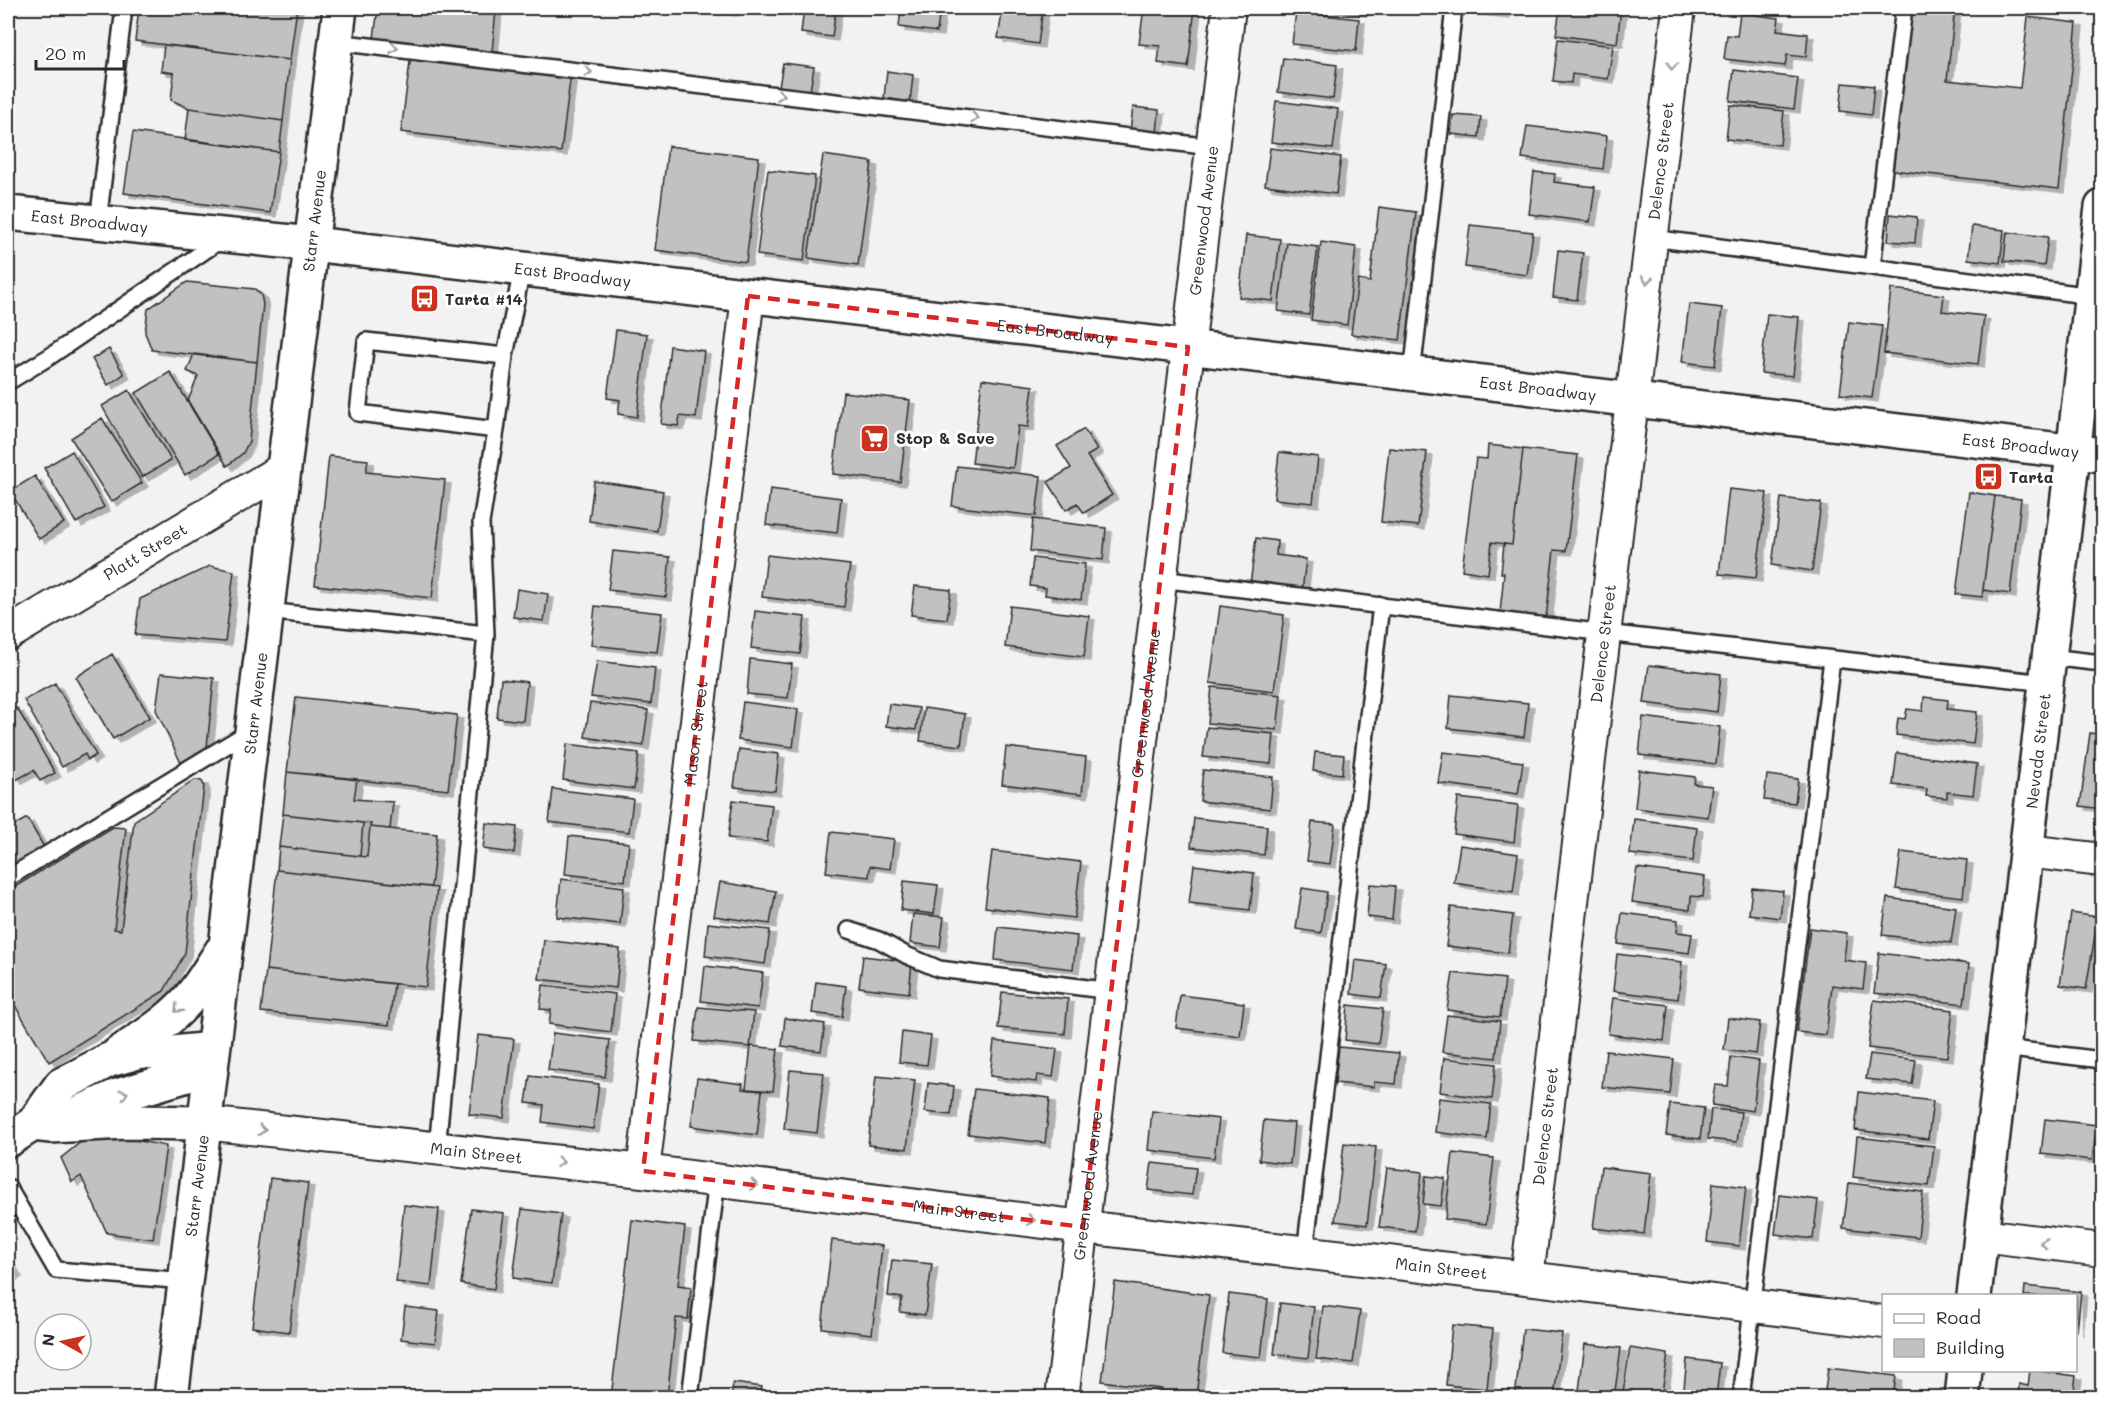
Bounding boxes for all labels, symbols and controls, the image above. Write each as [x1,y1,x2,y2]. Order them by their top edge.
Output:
scale bar [36,33,124,71]
text: 20 m [45,41,86,65]
one-way arrow [389,42,399,54]
one-way arrow [1667,61,1679,70]
one-way arrow [583,65,592,77]
one-way arrow [777,88,786,101]
street label: Delence Street [1643,101,1678,221]
one-way arrow [970,111,979,124]
street label: Greenwood Avenue [1184,144,1222,296]
street label: Starr Avenue [297,168,330,273]
street label: East Broadway [30,204,149,237]
street label: East Broadway [513,257,632,292]
one-way arrow [1641,275,1654,285]
bus stop icon: Tarta #14 [408,283,440,315]
place label: Tarta #14 [445,288,523,309]
street label: East Broadway [996,314,1115,348]
street label: East Broadway [1478,371,1598,405]
supermarket icon: Stop & Save [859,422,891,454]
place label: Stop & Save [896,427,994,448]
street label: East Broadway [1961,428,2080,462]
bus stop icon: Tarta [1972,461,2004,493]
place label: Tarta [2009,466,2054,487]
street label: Platt Street [99,518,191,584]
street label: Delence Street [1585,583,1620,704]
street label: Greenwood Avenue [1126,627,1164,779]
street label: Starr Avenue [238,651,272,755]
street label: Mason Street [678,680,712,786]
street label: Nevada Street [2020,692,2055,810]
one-way arrow [175,1002,185,1013]
street label: Delence Street [1527,1066,1562,1186]
one-way arrow [118,1089,129,1101]
street label: Greenwood Avenue [1068,1109,1106,1262]
one-way arrow [257,1123,266,1135]
street label: Starr Avenue [180,1133,213,1238]
street label: Main Street [429,1137,524,1168]
one-way arrow [556,1155,565,1168]
one-way arrow [749,1178,758,1191]
street label: Main Street [912,1194,1006,1227]
one-way arrow [1026,1213,1035,1226]
one-way arrow [2040,1237,2049,1250]
street label: Main Street [1394,1252,1489,1283]
legend [1882,1294,2077,1372]
text: Road [1936,1305,1981,1329]
north arrow [33,1312,93,1372]
text: N [36,1332,59,1347]
text: Building [1936,1335,2004,1359]

